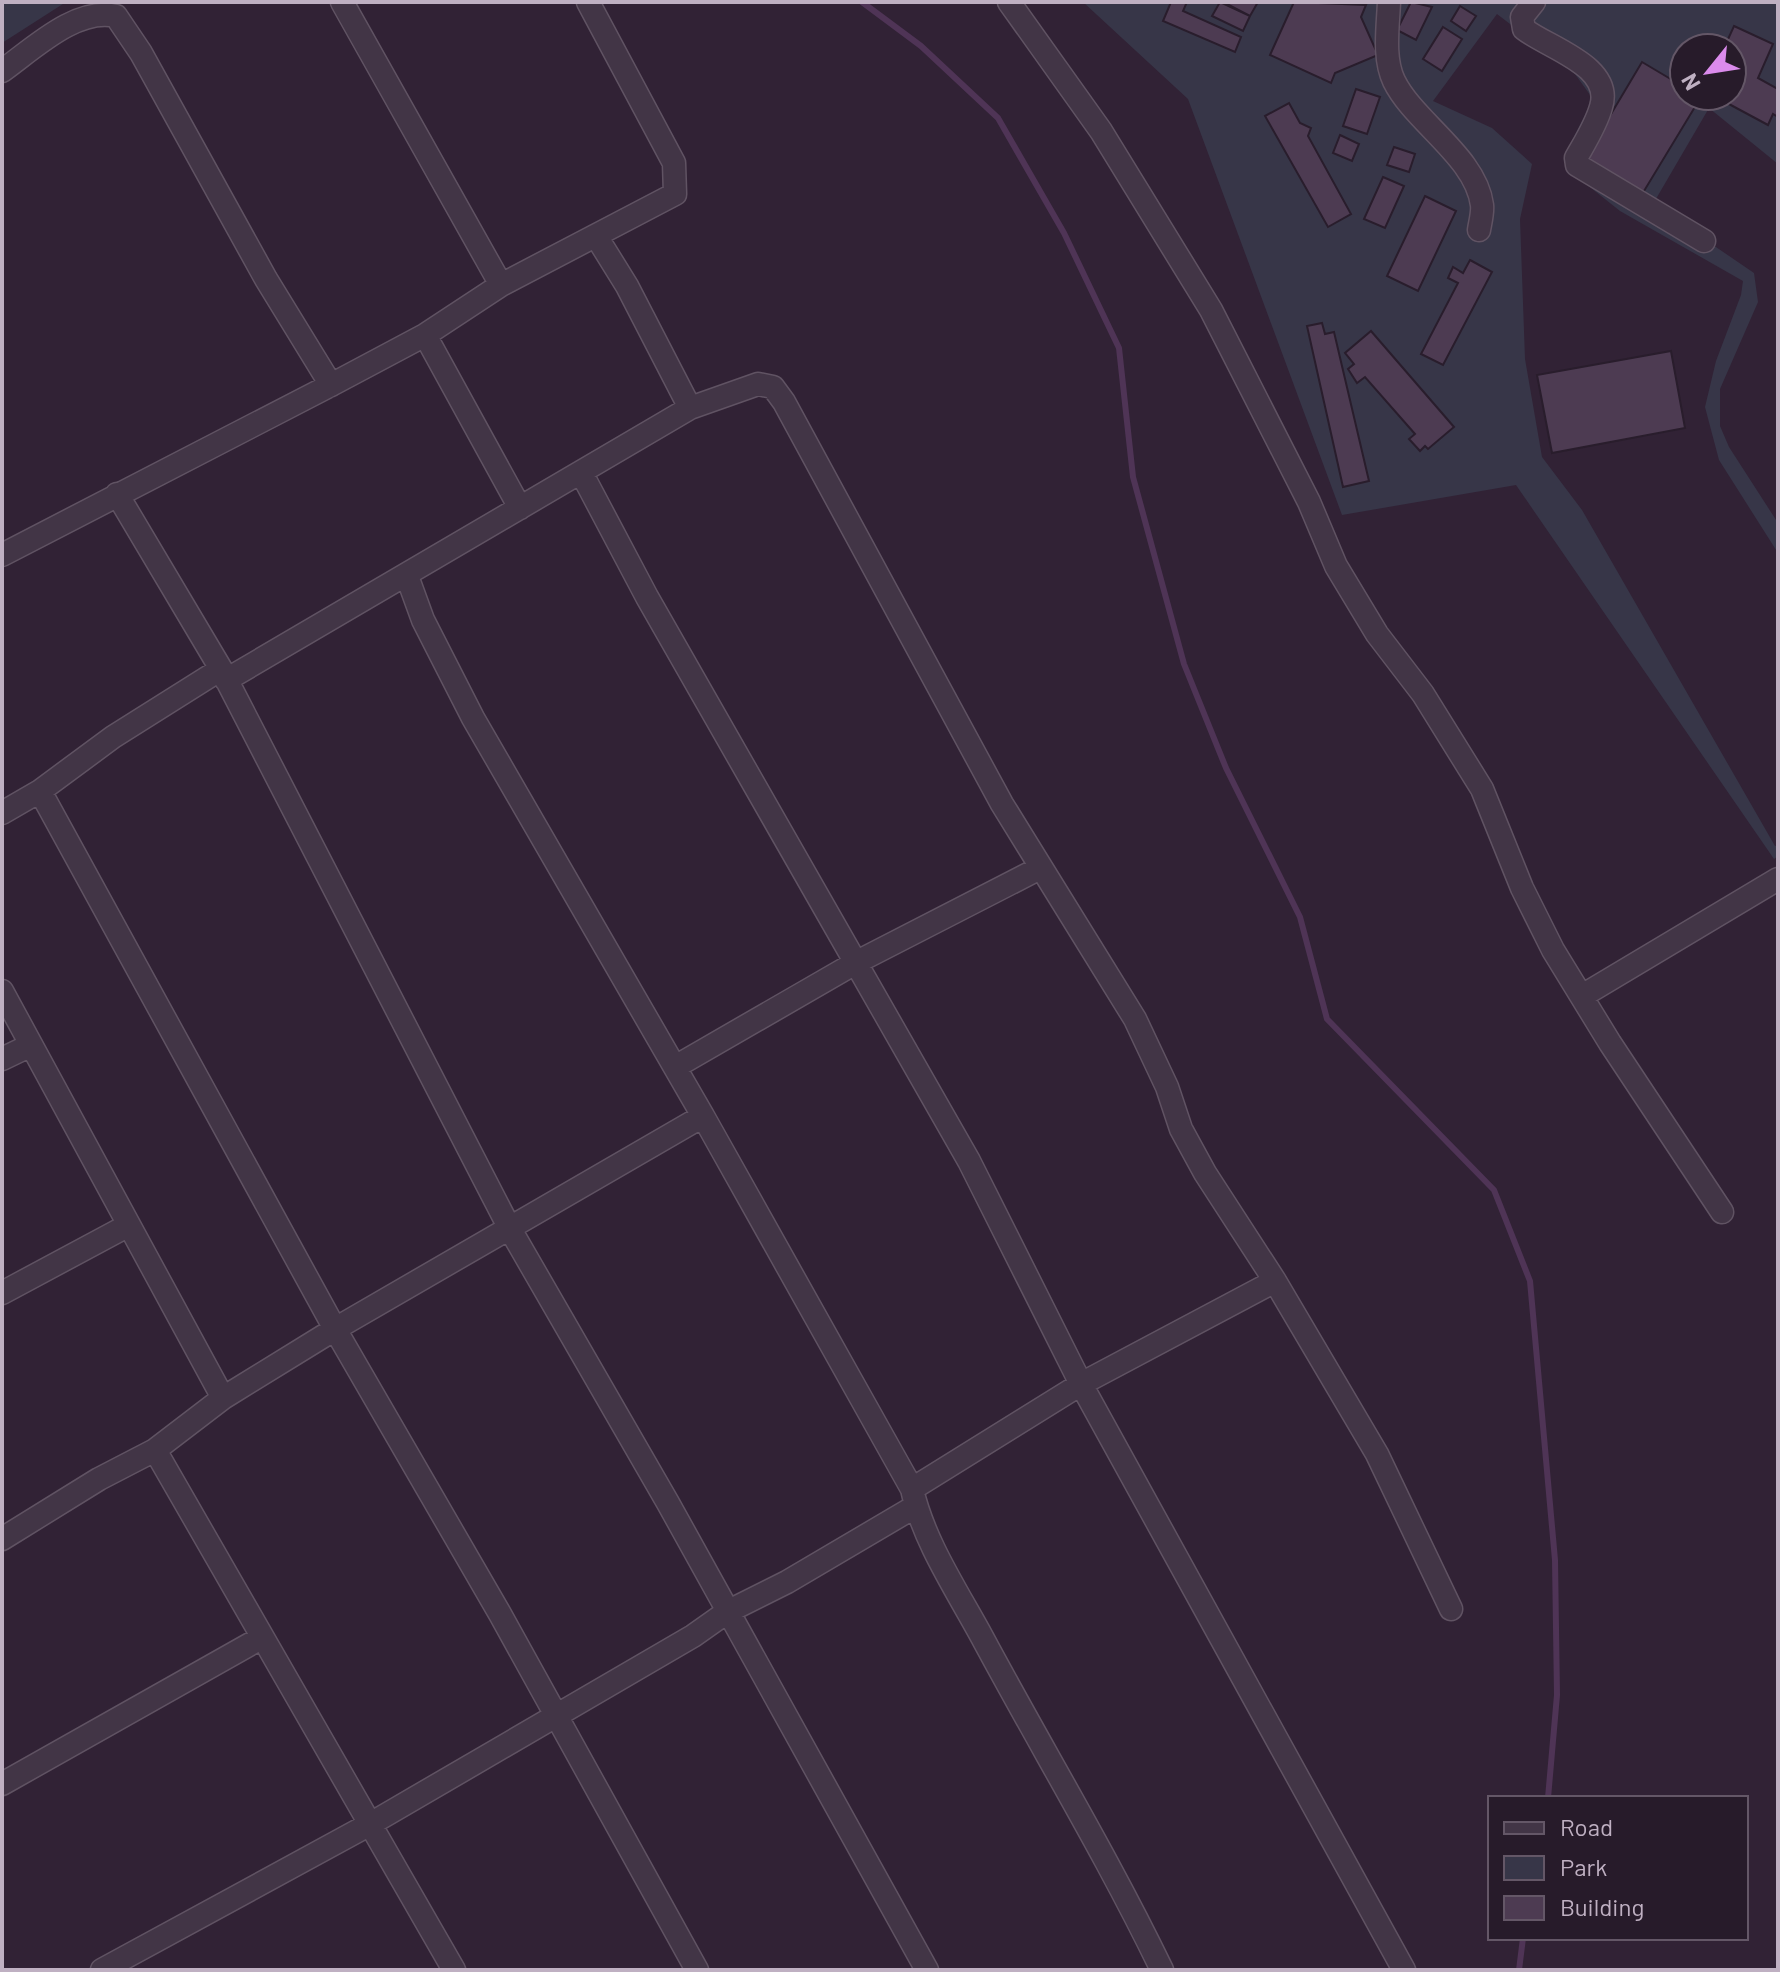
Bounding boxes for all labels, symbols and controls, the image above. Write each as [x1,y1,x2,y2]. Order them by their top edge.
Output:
north arrow [1668,32,1748,112]
text: N [1675,70,1705,95]
legend [1488,1796,1748,1940]
text: Road [1560,1812,1613,1841]
text: Park [1560,1852,1607,1881]
text: Building [1560,1892,1644,1921]

